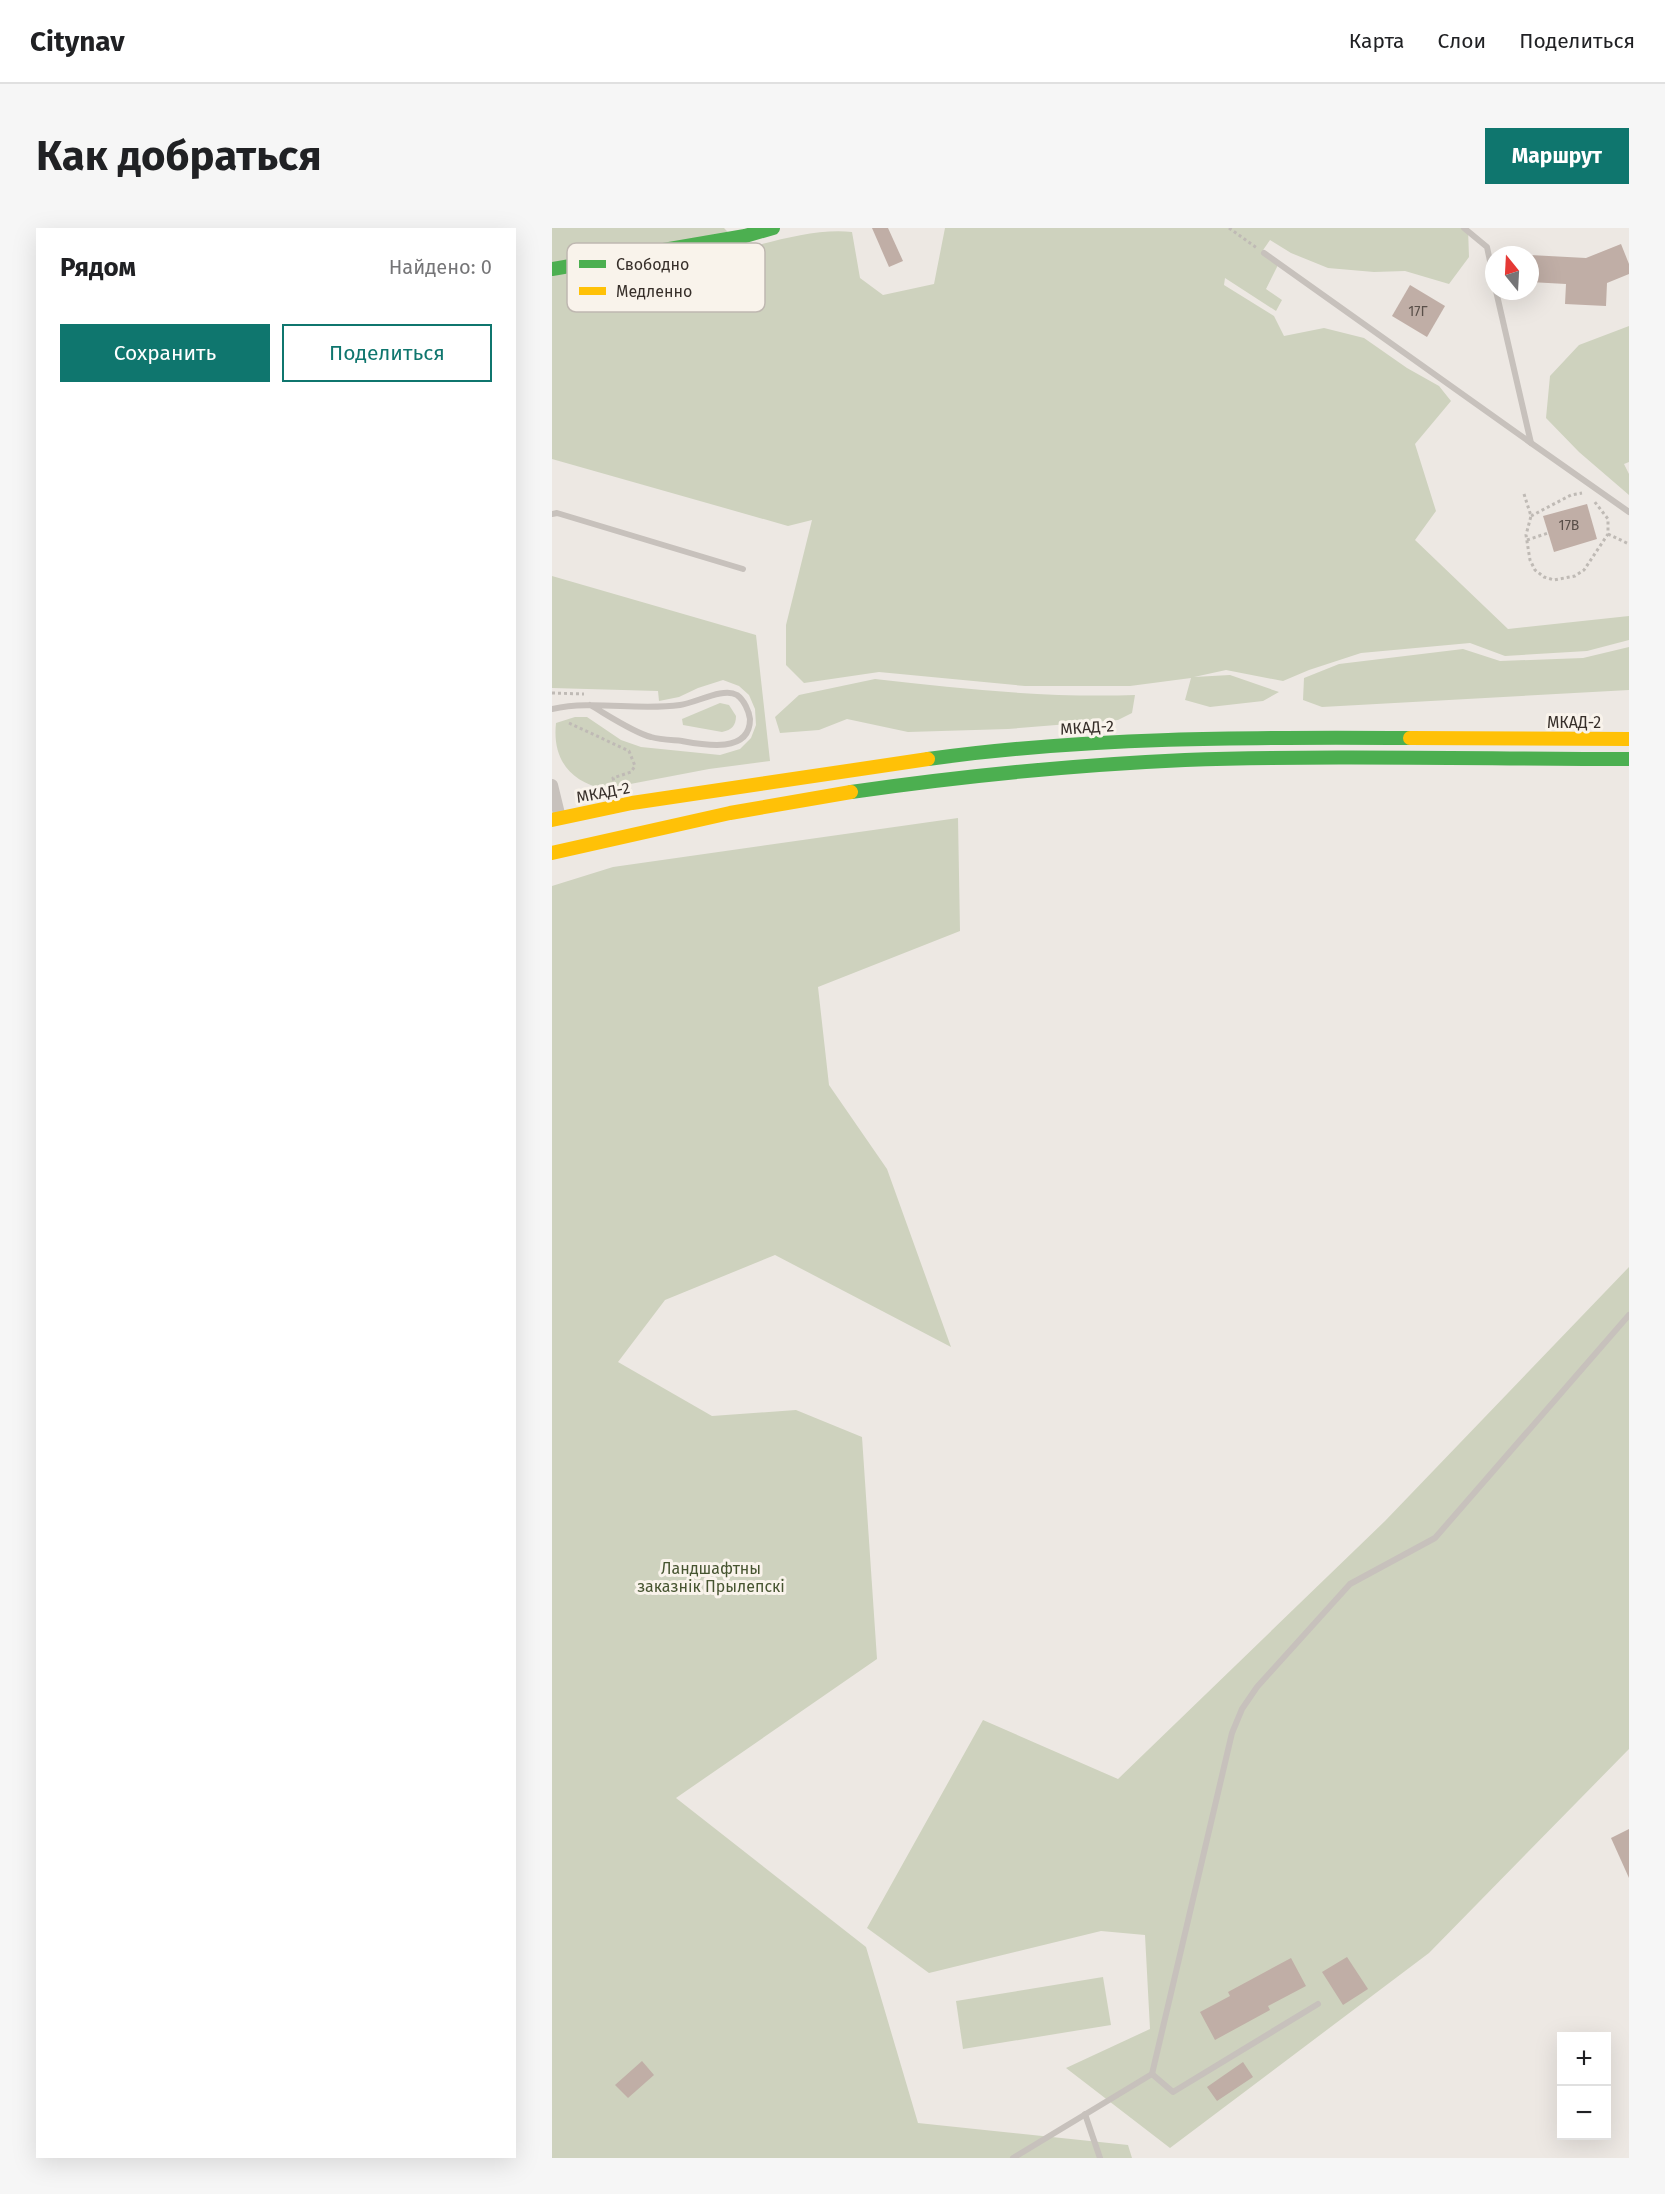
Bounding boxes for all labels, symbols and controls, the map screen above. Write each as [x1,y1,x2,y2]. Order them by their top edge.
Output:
text: Citynav [30,25,125,58]
text: Карта [1349,28,1405,54]
text: Слои [1438,28,1486,54]
text: Поделиться [1519,28,1635,54]
button: Маршрут [1485,128,1629,184]
text: Как добраться [36,131,322,181]
legend [567,243,765,312]
north arrow [1485,246,1539,300]
text: Рядом [60,252,136,283]
text: Найдено: 0 [389,255,492,279]
text: Свободно [616,255,689,274]
text: Медленно [616,282,692,301]
house number: 17Г [1408,303,1428,320]
button: Сохранить [60,324,270,382]
button: Поделиться [282,324,492,382]
house number: 17В [1559,517,1579,534]
street label: МКАД-2 [1547,713,1601,732]
street label: МКАД-2 [1059,716,1115,739]
street label: МКАД-2 [575,778,632,807]
park label: Ландшафтны заказнік Прылепскі [637,1559,785,1596]
map controls [1557,2032,1611,2140]
button: + [1557,2032,1611,2086]
button: − [1557,2086,1611,2140]

